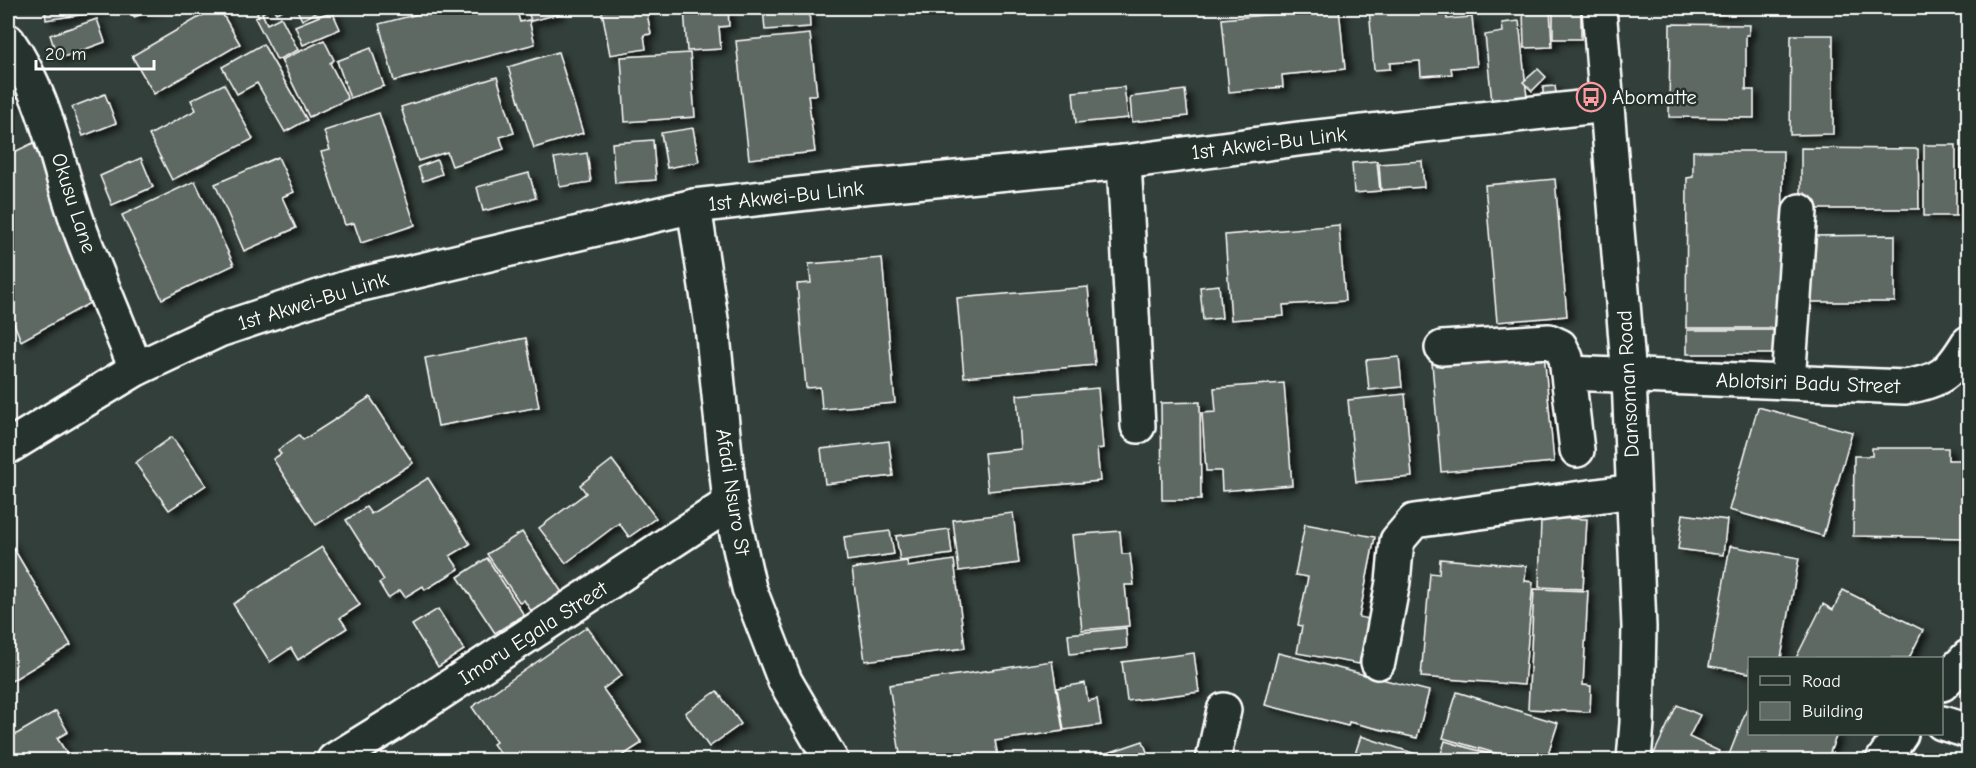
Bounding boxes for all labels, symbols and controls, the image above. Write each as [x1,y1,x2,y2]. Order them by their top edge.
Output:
scale bar [36,33,154,71]
text: 20 m [45,44,86,65]
bus stop icon: Abomatte [1575,81,1607,113]
place label: Abomatte [1612,85,1697,109]
street label: 1st Akwei-Bu Link [1190,122,1348,164]
street label: Okusu Lane [47,150,101,256]
street label: 1st Akwei-Bu Link [707,176,865,216]
street label: 1st Akwei-Bu Link [235,267,391,335]
street label: Dansoman Road [1612,310,1644,458]
street label: Ablotsiri Badu Street [1716,368,1901,398]
street label: Afadi Nsuro St [711,427,755,558]
street label: Imoru Egala Street [454,575,613,690]
legend [1748,657,1943,735]
text: Road [1802,671,1841,692]
text: Building [1802,701,1864,722]

